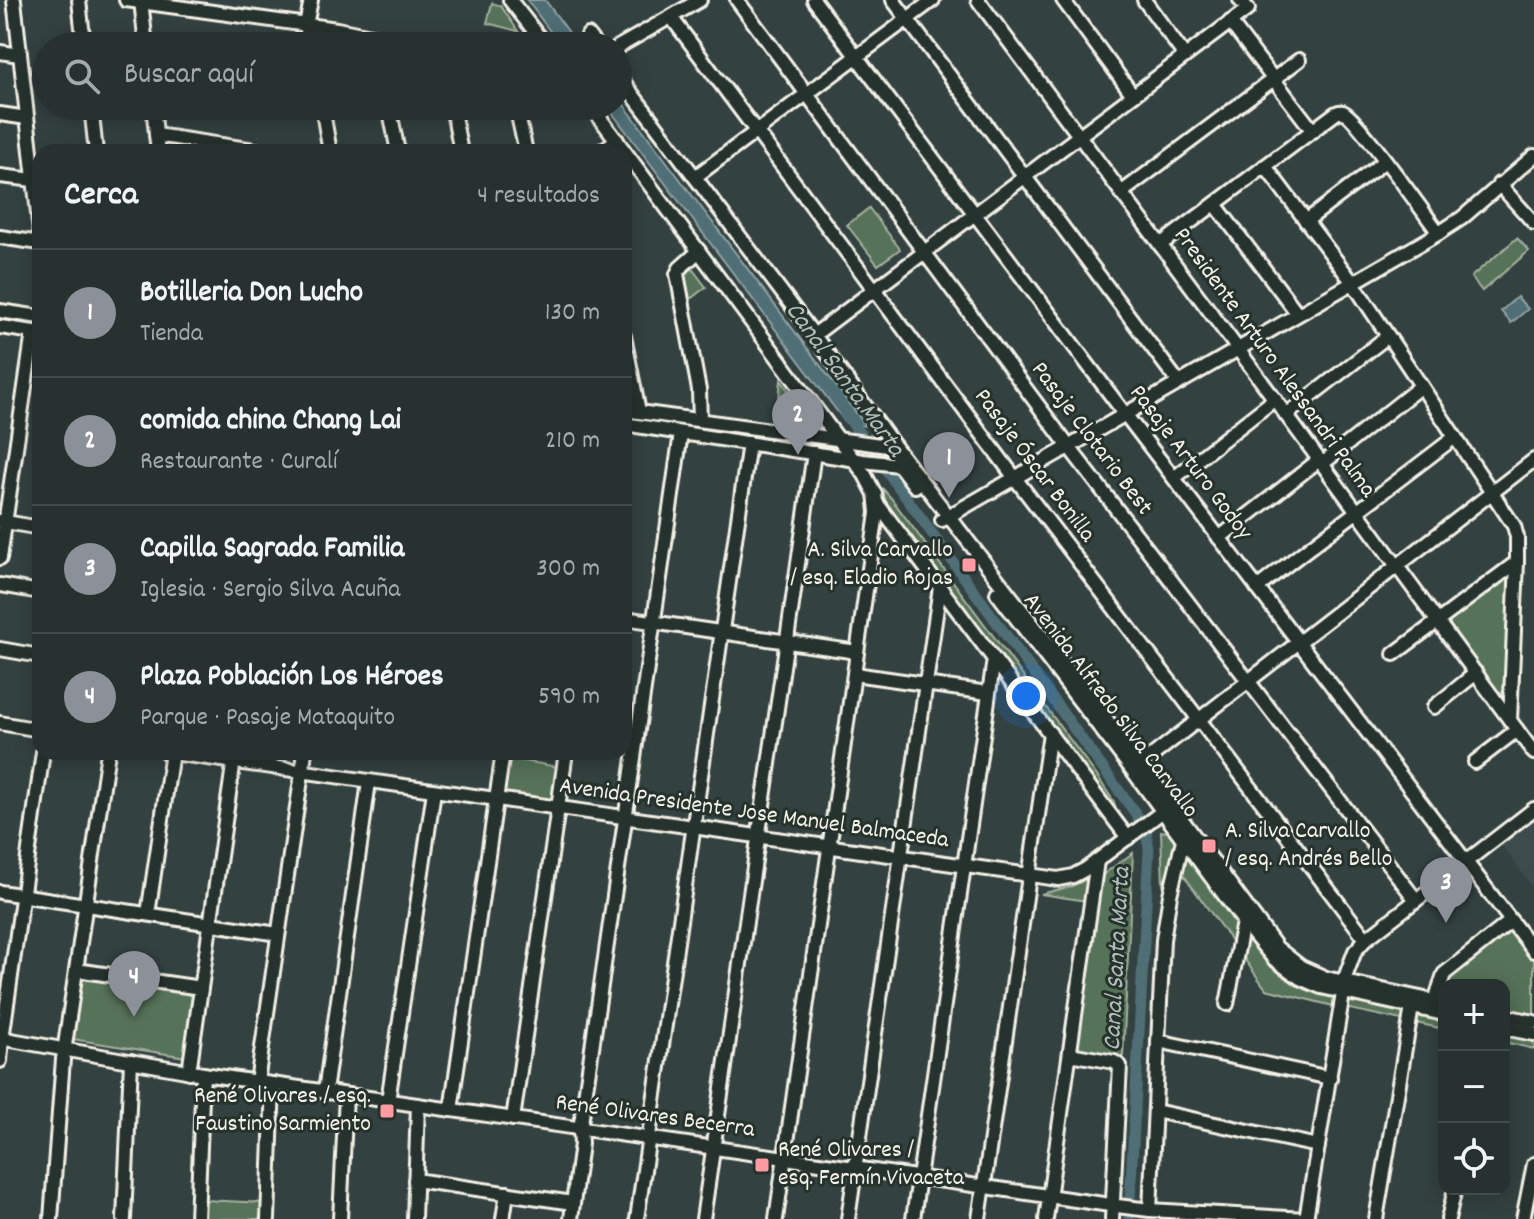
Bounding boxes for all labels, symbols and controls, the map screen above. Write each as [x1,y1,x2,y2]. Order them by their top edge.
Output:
search box [32,32,632,120]
icon: search [60,54,104,98]
text: Buscar aquí [124,55,254,98]
text: Cerca [64,172,138,221]
text: 4 resultados [477,178,600,215]
street label: Presidente Arturo Alessandri Palma [1164,221,1384,506]
text: Botilleria Don Lucho [140,273,363,316]
text: 1 [87,295,93,332]
text: 130 m [545,295,600,332]
water label: Canal Santa Marta [775,295,914,467]
text: Tienda [140,316,203,353]
street label: Pasaje Clotario Best [1022,355,1160,523]
street label: Pasaje Arturo Godoy [1120,378,1260,549]
street label: Pasaje Óscar Bonilla [965,382,1104,551]
pin: 2 [772,389,824,455]
text: comida china Chang Lai [140,401,401,444]
text: 2 [84,423,96,460]
text: 210 m [545,423,600,460]
pin: 1 [923,432,975,498]
text: Restaurante · Curalí [140,444,338,481]
text: Capilla Sagrada Familia [140,529,404,572]
place label: A. Silva Carvallo / esq. Eladio Rojas [790,534,953,596]
text: 3 [84,551,96,588]
text: 300 m [536,551,600,588]
marker: A. Silva Carvallo / esq. Eladio Rojas [960,556,978,574]
text: Iglesia · Sergio Silva Acuña [140,572,401,609]
street label: Avenida Alfredo Silva Carvallo [1014,586,1206,826]
text: Plaza Población Los Héroes [140,657,444,700]
your location [1006,676,1046,716]
text: 4 [85,679,95,716]
text: 590 m [538,679,600,716]
text: Parque · Pasaje Mataquito [140,700,395,737]
street label: Avenida Presidente Jose Manuel Balmaceda [557,770,952,858]
place label: A. Silva Carvallo / esq. Andrés Bello [1225,815,1393,877]
marker: A. Silva Carvallo / esq. Andrés Bello [1200,837,1218,855]
pin: 3 [1420,857,1472,923]
water label: Canal Santa Marta [1095,865,1141,1052]
pin: 4 [108,951,160,1017]
map controls [1438,979,1510,1195]
button: + [1438,979,1510,1051]
button: − [1438,1051,1510,1123]
place label: René Olivares / esq. Faustino Sarmiento [194,1080,371,1142]
street label: René Olivares Becerra [553,1086,757,1148]
marker: René Olivares / esq. Faustino Sarmiento [378,1102,396,1120]
button: locate [1438,1123,1510,1195]
place label: René Olivares / esq. Fermín Vivaceta [778,1134,965,1196]
marker: René Olivares / esq. Fermín Vivaceta [753,1156,771,1174]

